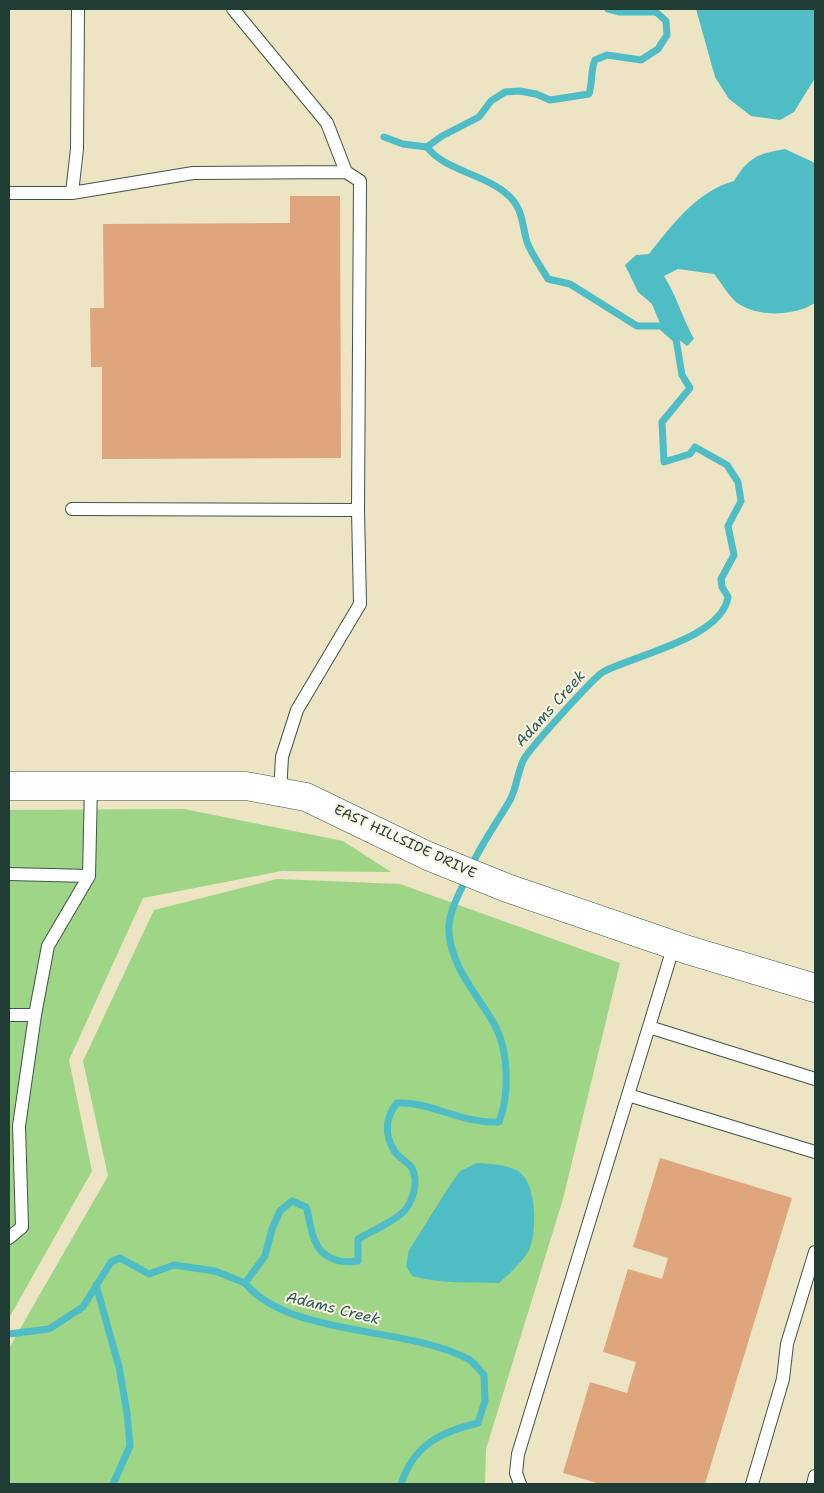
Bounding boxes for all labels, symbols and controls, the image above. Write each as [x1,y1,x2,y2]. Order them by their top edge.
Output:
water label: Adams Creek [512,667,590,751]
street label: EAST HILLSIDE DRIVE [331,802,479,882]
water label: Adams Creek [284,1289,382,1329]

